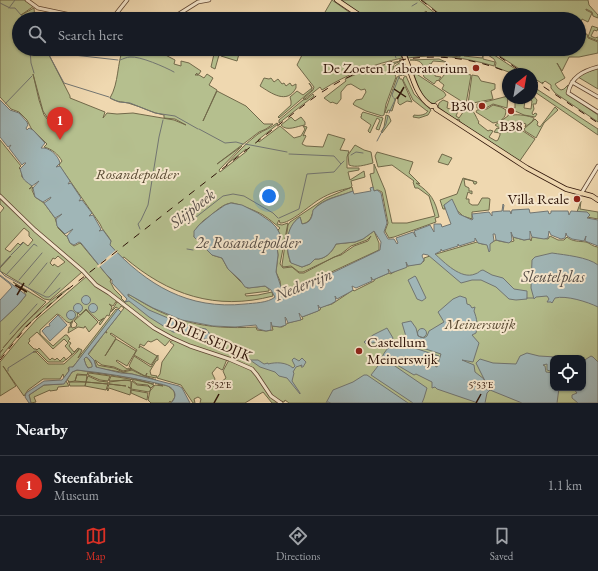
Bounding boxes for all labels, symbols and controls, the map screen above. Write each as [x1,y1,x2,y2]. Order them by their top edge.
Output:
search box [12,12,586,56]
icon: search [26,23,48,45]
text: Search here [58,25,123,44]
place label: De Zoeten Laboratorium [323,58,468,77]
marker: De Zoeten Laboratorium [471,63,481,73]
north arrow [502,68,538,104]
place label: B30 [451,96,474,115]
marker: B30 [477,101,487,111]
marker: B38 [506,106,516,116]
pin: 1 [47,107,73,140]
place label: B38 [499,116,523,135]
park label: Rosandepolder [96,164,180,183]
water label: Slijpbeek [164,184,220,233]
your location [259,186,279,206]
place label: Villa Reale [507,189,569,208]
marker: Villa Reale [572,194,582,204]
water label: 2e Rosandepolder [196,232,301,253]
water label: Nederrijn [270,263,335,306]
water label: Sleutelplas [520,266,585,287]
street label: DRIELSEDIJK [163,312,256,365]
park label: Meinerswijk [443,314,516,333]
place label: Castellum Meinerswijk [367,332,439,368]
marker: Castellum Meinerswijk [354,346,364,356]
map controls [550,355,586,391]
button: locate [550,355,586,391]
text: 5°52'E [207,378,232,391]
text: 5°53'E [469,378,494,391]
text: Nearby [16,418,68,440]
text: Steenfabriek [54,468,133,487]
text: 1 [26,477,32,494]
text: 1.1 km [548,477,582,494]
text: Museum [54,487,99,504]
tab: Map [85,525,107,563]
tab: Directions [276,525,320,563]
tab: Saved [490,525,513,563]

